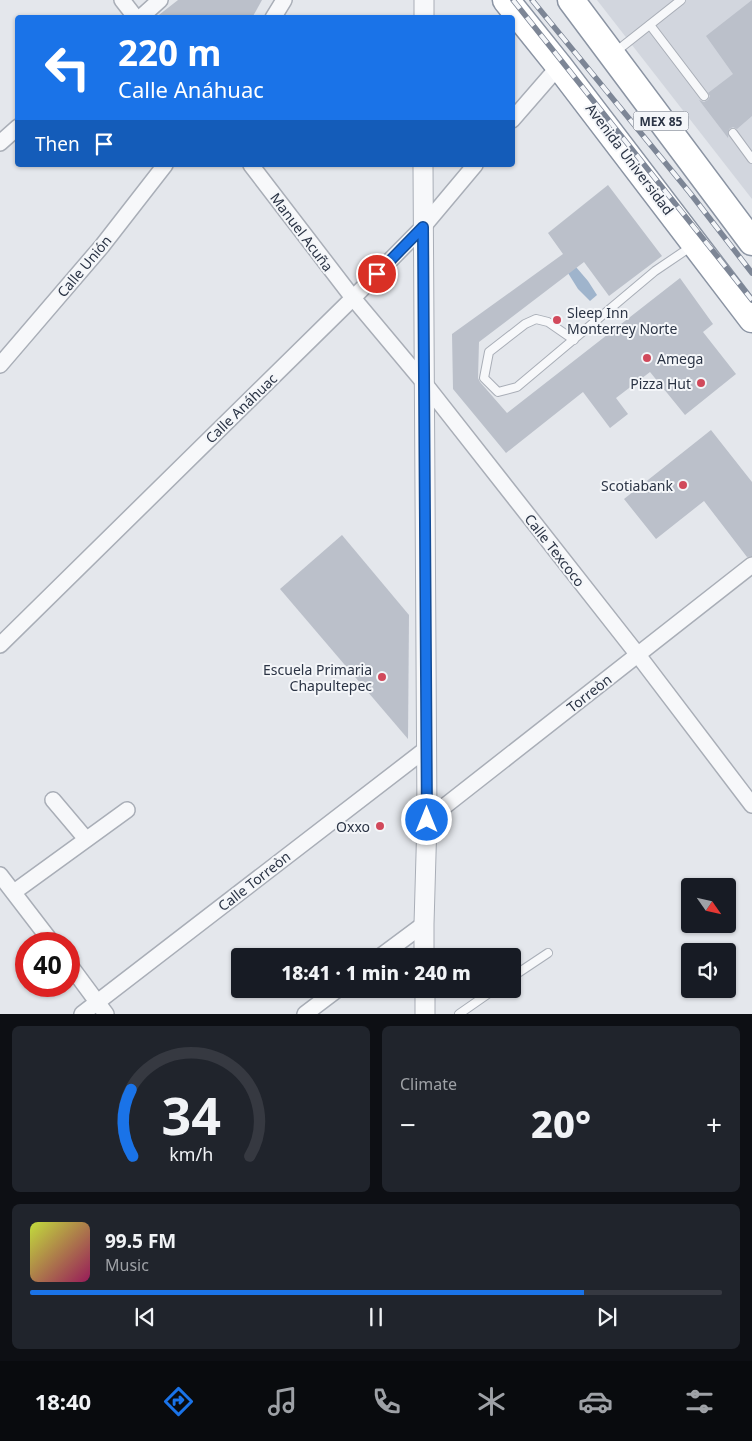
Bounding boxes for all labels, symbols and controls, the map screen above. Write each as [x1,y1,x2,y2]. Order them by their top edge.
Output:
text: 220 m [118,29,221,76]
icon: left [35,35,100,100]
text: Calle Anáhuac [118,74,264,104]
street label: Avenida Universidad [582,99,678,219]
road number: MEX 85 [634,112,688,130]
icon: arrive [90,130,118,158]
text: Then [35,131,80,157]
street label: Manuel Acuña [266,189,338,275]
street label: Calle Unión [53,231,115,301]
pin [356,253,398,295]
icon: arrive [363,260,391,288]
place label: Sleep Inn Monterrey Norte [567,303,677,338]
marker: Sleep Inn Monterrey Norte [551,314,563,326]
place label: Amega [657,349,703,368]
marker: Amega [641,352,653,364]
street label: Calle Anáhuac [201,369,281,447]
place label: Pizza Hut [630,374,691,393]
marker: Pizza Hut [695,377,707,389]
place label: Scotiabank [601,476,674,495]
marker: Scotiabank [677,479,689,491]
street label: Calle Texcoco [521,510,589,590]
place label: Escuela Primaria Chapultepec [263,660,372,695]
street label: Torreòn [563,670,615,716]
marker: Escuela Primaria Chapultepec [376,671,388,683]
position arrow [400,793,452,845]
place label: Oxxo [336,817,370,836]
marker: Oxxo [374,820,386,832]
street label: Calle Torreòn [214,847,294,915]
north arrow [681,878,736,932]
map controls [681,878,736,998]
speed limit sign: 40 [15,932,80,997]
button: sound [681,943,736,998]
text: 18:41 · 1 min · 240 m [281,960,471,986]
text: Climate [400,1073,457,1095]
text: 34 [161,1079,221,1150]
text: 20° [531,1097,591,1149]
text: − [400,1105,416,1143]
text: + [706,1105,722,1143]
text: km/h [169,1142,213,1166]
text: 99.5 FM [105,1228,176,1254]
text: Music [105,1254,149,1276]
icon: previous [131,1303,159,1331]
icon: pause [362,1303,390,1331]
icon: next [593,1303,621,1331]
icon: directions [161,1384,196,1419]
icon: music [265,1384,300,1419]
icon: phone [369,1384,404,1419]
icon: climate [474,1384,509,1419]
icon: car [578,1384,613,1419]
icon: filters [682,1384,717,1419]
text: 18:40 [35,1386,91,1416]

